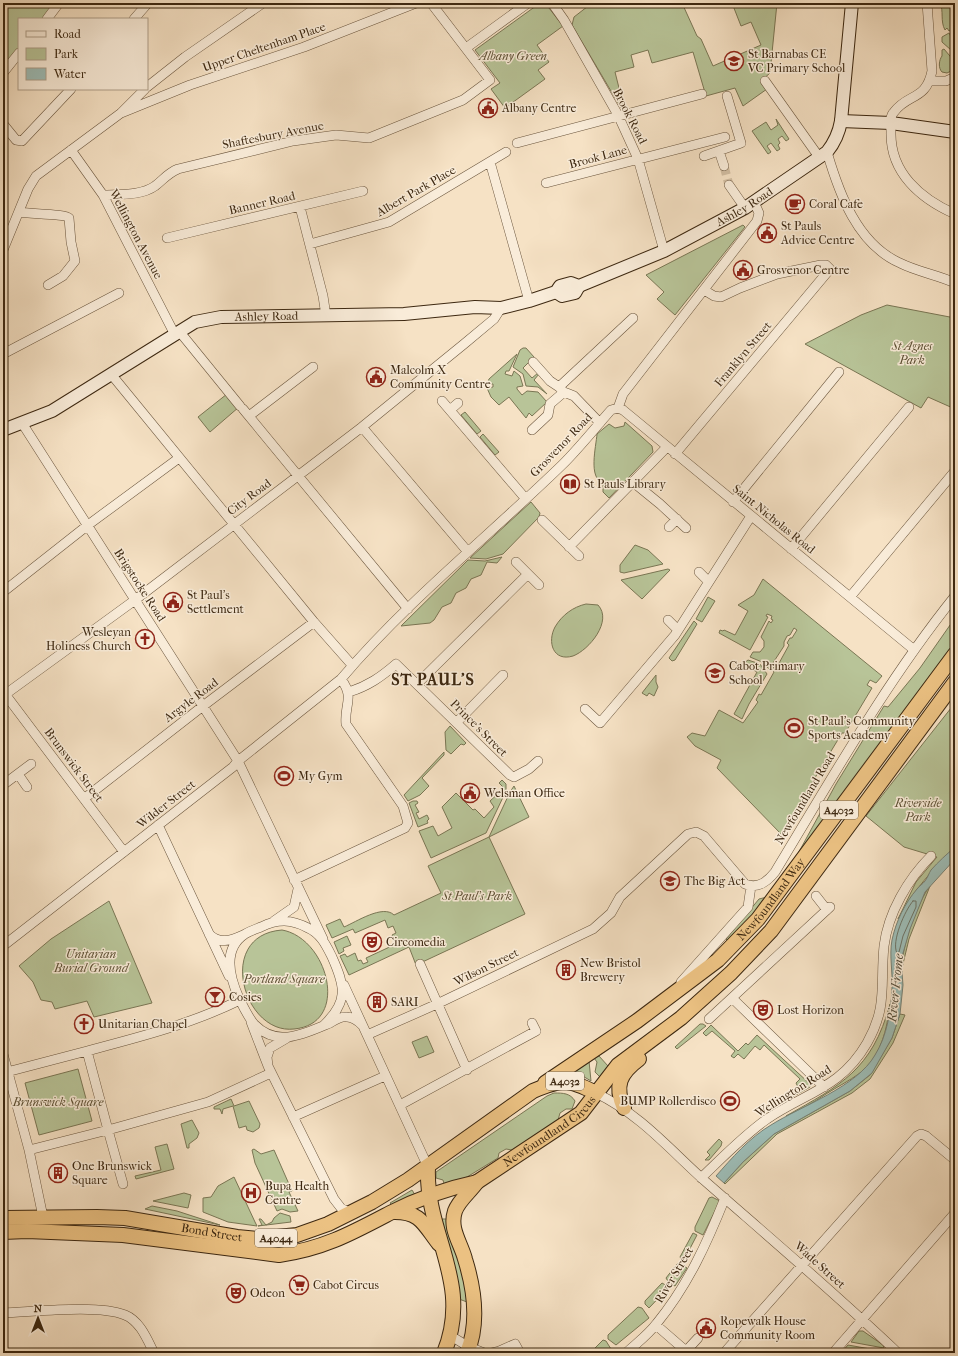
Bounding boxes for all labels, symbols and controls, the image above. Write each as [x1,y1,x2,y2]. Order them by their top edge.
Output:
legend [18,18,148,90]
street label: Upper Cheltenham Place [201,19,327,75]
text: Road [54,27,81,41]
text: Park [54,47,79,61]
place label: St Barnabas CE VC Primary School [747,47,846,75]
park label: Albany Green [477,49,547,63]
school or university icon: St Barnabas CE VC Primary School [723,50,745,72]
text: Water [53,67,87,81]
street label: Brook Road [610,86,650,146]
public building icon: Albany Centre [477,97,499,119]
place label: Albany Centre [501,101,577,115]
street label: Shaftesbury Avenue [221,118,325,152]
street label: Brook Lane [568,143,629,171]
street label: Albert Park Place [373,163,458,220]
street label: Ashley Road [713,184,776,230]
street label: Wellington Avenue [106,186,165,281]
street label: Banner Road [228,188,297,217]
cafe icon: Coral Cafe [784,193,806,215]
place label: Coral Cafe [809,197,863,211]
place label: St Pauls Advice Centre [780,219,855,247]
public building icon: St Pauls Advice Centre [756,222,778,244]
public building icon: Grosvenor Centre [732,259,754,281]
place label: Grosvenor Centre [757,263,850,277]
street label: Ashley Road [234,309,299,324]
street label: Franklyn Street [712,318,775,389]
park label: St Agnes Park [891,339,933,367]
place label: Malcolm X Community Centre [390,363,491,391]
public building icon: Malcolm X Community Centre [365,366,387,388]
street label: Grosvenor Road [527,410,595,480]
library icon: St Pauls Library [559,473,581,495]
street label: City Road [224,476,274,518]
place label: St Pauls Library [584,477,666,491]
street label: Saint Nicholas Road [730,481,818,557]
street label: Brigstocke Road [111,546,169,624]
place label: St Paul's Settlement [187,588,245,616]
public building icon: St Paul's Settlement [162,591,184,613]
place label: Wesleyan Holiness Church [46,625,131,653]
church icon: Wesleyan Holiness Church [134,628,156,650]
place label: Cabot Primary School [729,659,805,687]
school or university icon: Cabot Primary School [704,662,726,684]
district label: ST PAUL'S [391,670,475,689]
street label: Argyle Road [160,675,221,725]
street label: Prince's Street [447,696,511,760]
place label: St Paul's Community Sports Academy [808,714,916,742]
sports icon: St Paul's Community Sports Academy [783,717,805,739]
street label: Brunswick Street [42,725,107,805]
street label: Newfoundland Road [772,749,838,847]
sports icon: My Gym [273,765,295,787]
place label: My Gym [298,769,342,783]
street label: Wilder Street [133,776,199,832]
public building icon: Welsman Office [459,782,481,804]
place label: Welsman Office [483,786,565,800]
park label: Riverside Park [894,796,942,824]
road number: A4032 [820,801,858,819]
street label: Newfoundland Way [734,855,808,943]
school or university icon: The Big Act [659,870,681,892]
place label: The Big Act [684,874,746,888]
park label: St Paul's Park [441,889,512,903]
theatre icon: Circomedia [361,931,383,953]
place label: Circomedia [386,935,446,949]
street label: Wilson Street [450,945,521,989]
park label: Unitarian Burial Ground [53,947,130,975]
water label: River Frome [884,952,906,1024]
place label: New Bristol Brewery [580,956,641,984]
building icon: New Bristol Brewery [555,959,577,981]
park label: Portland Square [242,972,326,986]
bar icon: Cosies [204,986,226,1008]
place label: Cosies [229,990,262,1004]
building icon: SARI [366,991,388,1013]
place label: SARI [391,995,419,1009]
theatre icon: Lost Horizon [752,999,774,1021]
place label: Lost Horizon [777,1003,844,1017]
church icon: Unitarian Chapel [73,1013,95,1035]
place label: Unitarian Chapel [98,1017,188,1031]
street label: Wellington Road [751,1062,834,1121]
road number: A4032 [546,1072,584,1090]
sports icon: BUMP Rollerdisco [719,1090,741,1112]
street label: Newfoundland Circus [500,1093,599,1170]
place label: BUMP Rollerdisco [620,1094,716,1108]
park label: Brunswick Square [12,1095,104,1109]
place label: One Brunswick Square [72,1159,153,1187]
building icon: One Brunswick Square [47,1162,69,1184]
place label: Bupa Health Centre [265,1179,330,1207]
hospital icon: Bupa Health Centre [240,1182,262,1204]
street label: Bond Street [180,1221,244,1245]
road number: A4044 [255,1229,297,1247]
street label: Wade Street [791,1238,849,1292]
street label: River Street [652,1244,697,1306]
supermarket icon: Cabot Circus [288,1274,310,1296]
place label: Cabot Circus [313,1278,379,1292]
theatre icon: Odeon [225,1282,247,1304]
place label: Odeon [250,1286,285,1300]
north arrow [18,1298,58,1338]
text: N [34,1302,43,1315]
place label: Ropewalk House Community Room [720,1314,815,1342]
public building icon: Ropewalk House Community Room [695,1317,717,1339]

